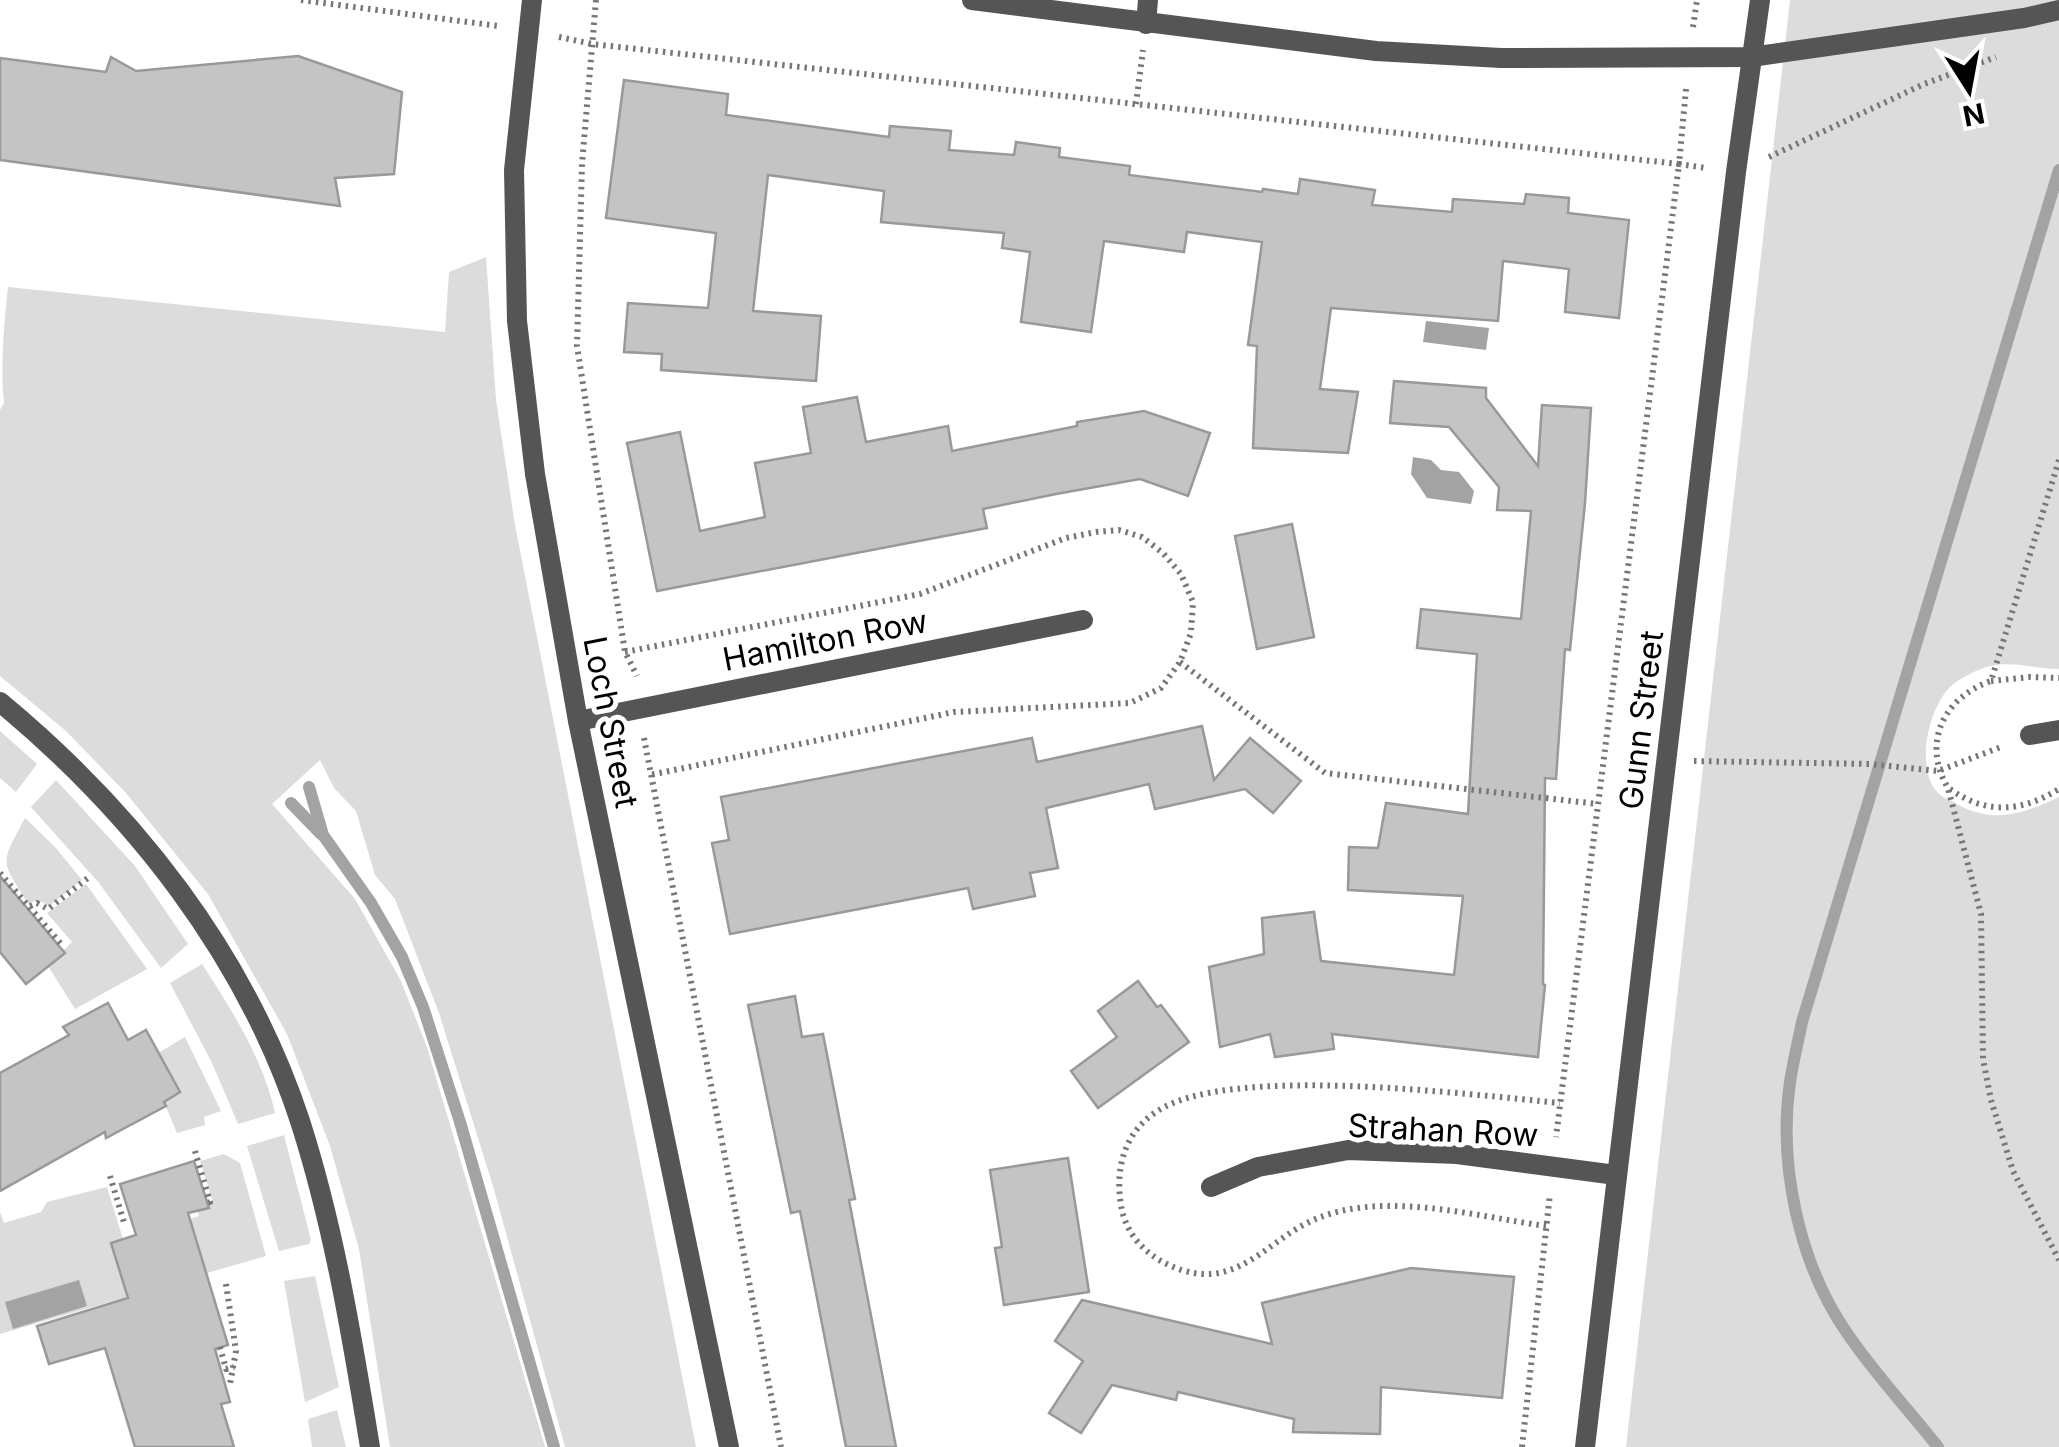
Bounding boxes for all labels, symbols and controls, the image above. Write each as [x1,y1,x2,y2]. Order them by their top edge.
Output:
north arrow [1919,40,2019,140]
text: N [1960,96,1987,133]
street label: Hamilton Row [719,601,931,679]
street label: Gunn Street [1611,628,1671,812]
street label: Loch Street [575,633,647,811]
street label: Strahan Row [1347,1106,1539,1154]

